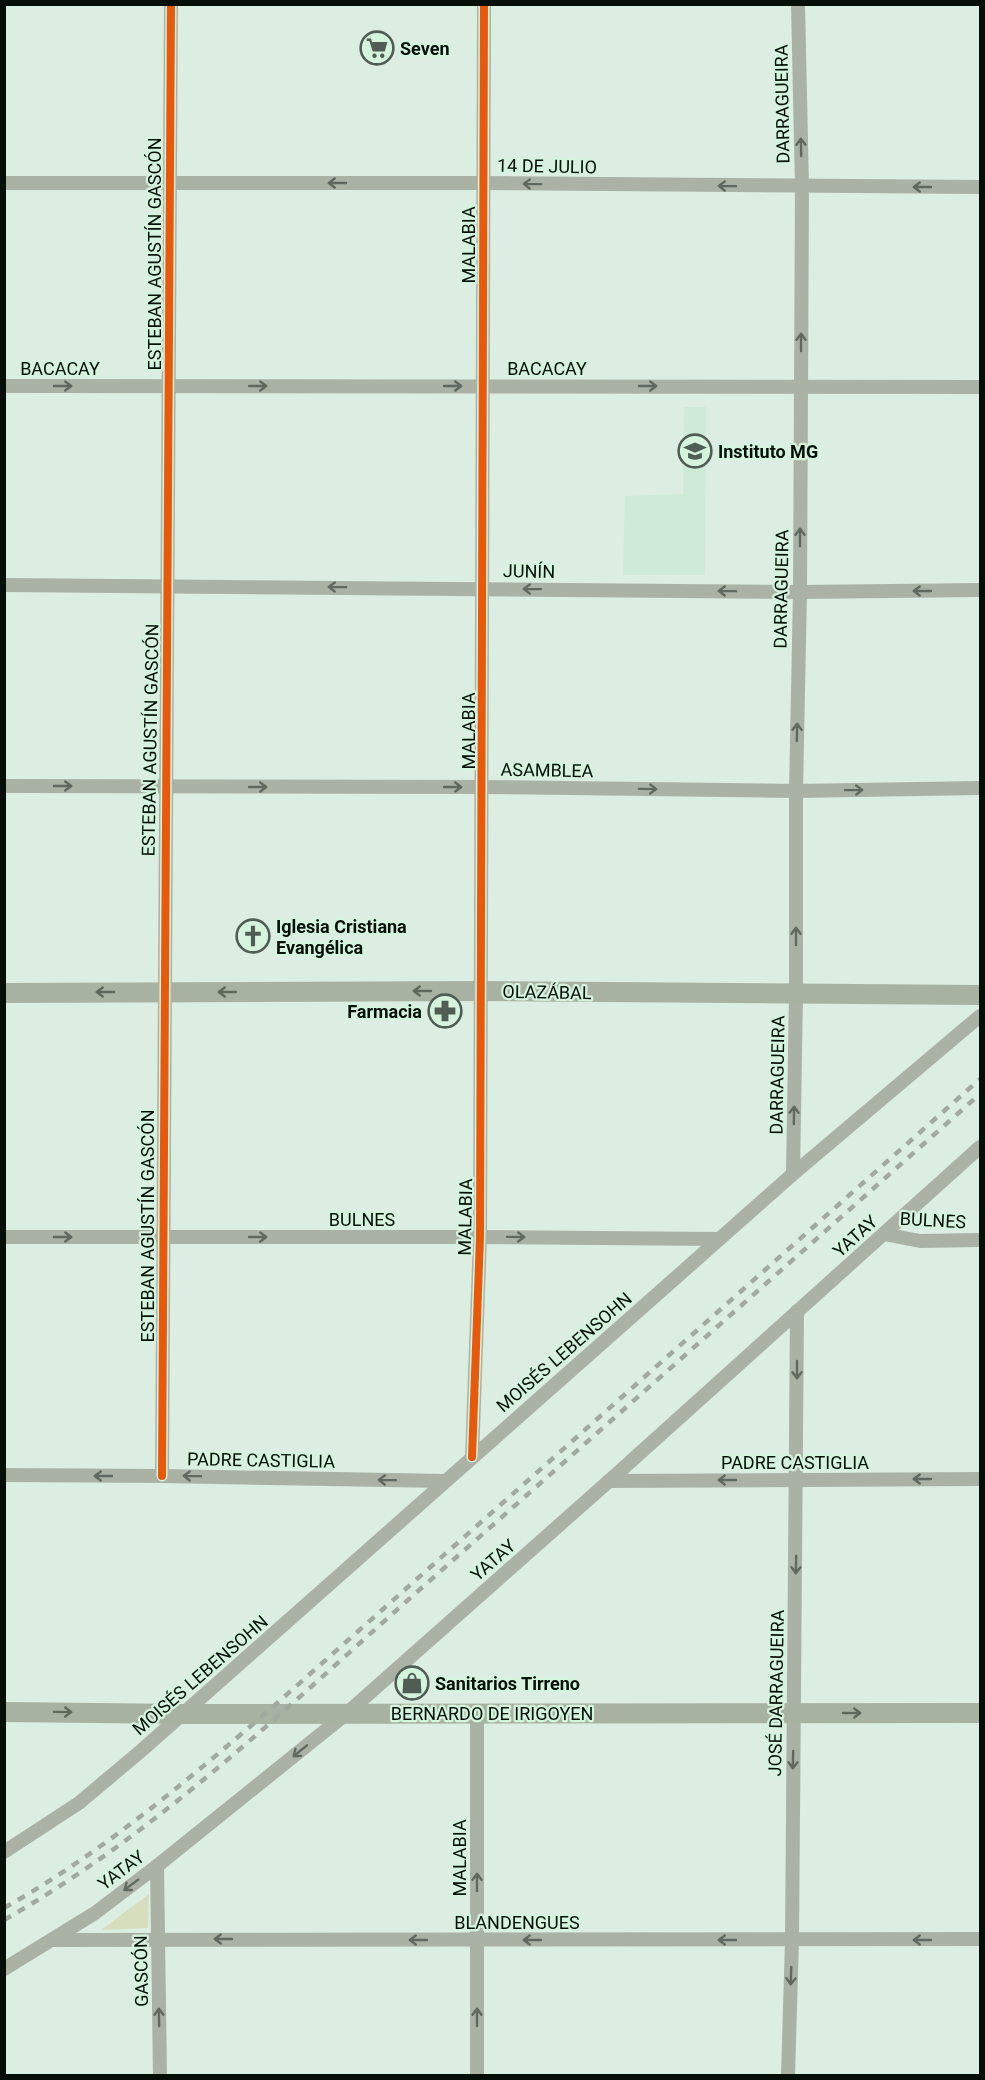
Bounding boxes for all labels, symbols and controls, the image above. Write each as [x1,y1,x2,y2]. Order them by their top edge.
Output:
supermarket icon: Seven [359,30,395,66]
place label: Seven [400,38,450,59]
street label: DARRAGUEIRA [770,44,794,164]
street label: ESTEBAN AGUSTÍN GASCÓN [144,138,165,371]
one-way arrow [795,138,807,158]
street label: 14 DE JULIO [497,155,597,177]
one-way arrow [328,177,348,189]
one-way arrow [523,178,543,189]
one-way arrow [718,180,738,192]
one-way arrow [913,181,933,193]
street label: MALABIA [458,206,479,284]
one-way arrow [795,333,807,353]
street label: BACACAY [20,358,100,379]
street label: BACACAY [507,358,587,379]
one-way arrow [52,380,72,392]
one-way arrow [247,380,267,392]
one-way arrow [442,380,462,392]
one-way arrow [637,380,657,392]
school or university icon: Instituto MG [677,433,713,469]
place label: Instituto MG [718,441,818,462]
one-way arrow [794,528,806,548]
street label: DARRAGUEIRA [769,529,793,649]
street label: JUNÍN [503,560,555,582]
one-way arrow [328,581,348,593]
one-way arrow [523,583,543,594]
one-way arrow [718,585,738,597]
one-way arrow [913,585,933,597]
street label: ESTEBAN AGUSTÍN GASCÓN [137,623,163,857]
street label: MALABIA [458,692,479,770]
one-way arrow [791,723,803,743]
street label: ASAMBLEA [500,759,594,781]
one-way arrow [52,780,72,792]
one-way arrow [247,781,267,793]
one-way arrow [442,781,462,793]
one-way arrow [637,783,657,795]
one-way arrow [844,784,864,796]
place label: Iglesia Cristiana Evangélica [276,916,407,958]
church icon: Iglesia Cristiana Evangélica [235,918,271,954]
one-way arrow [790,926,802,946]
street label: OLAZÁBAL [502,981,592,1003]
one-way arrow [413,985,433,997]
one-way arrow [95,986,115,998]
one-way arrow [218,986,238,998]
pharmacy icon: Farmacia [427,993,463,1029]
place label: Farmacia [347,1001,422,1022]
street label: DARRAGUEIRA [765,1015,789,1135]
one-way arrow [788,1106,800,1126]
street label: ESTEBAN AGUSTÍN GASCÓN [137,1110,158,1343]
street label: MALABIA [454,1178,476,1256]
street label: BULNES [899,1208,967,1232]
street label: BULNES [329,1209,395,1230]
street label: YATAY [829,1211,882,1261]
one-way arrow [52,1231,72,1243]
one-way arrow [247,1231,267,1243]
one-way arrow [505,1231,525,1243]
street label: MOISÉS LEBENSOHN [492,1288,636,1416]
one-way arrow [791,1359,803,1379]
street label: PADRE CASTIGLIA [187,1448,335,1472]
street label: PADRE CASTIGLIA [721,1452,869,1473]
one-way arrow [94,1470,114,1482]
one-way arrow [182,1471,202,1482]
one-way arrow [913,1473,933,1485]
one-way arrow [377,1474,397,1486]
one-way arrow [718,1474,738,1486]
street label: YATAY [466,1535,520,1585]
one-way arrow [790,1554,802,1574]
street label: JOSÉ DARRAGUEIRA [764,1609,788,1777]
street label: MOISÉS LEBENSOHN [128,1611,272,1739]
shop icon: Sanitarios Tirreno [394,1665,430,1701]
place label: Sanitarios Tirreno [435,1673,580,1694]
street label: BERNARDO DE IRIGOYEN [391,1703,593,1724]
one-way arrow [52,1707,72,1718]
one-way arrow [842,1707,862,1719]
one-way arrow [292,1744,308,1757]
one-way arrow [787,1749,799,1769]
street label: MALABIA [449,1819,470,1897]
street label: YATAY [94,1846,148,1894]
one-way arrow [471,1872,483,1892]
one-way arrow [124,1879,140,1892]
street label: BLANDENGUES [454,1912,580,1933]
one-way arrow [214,1933,234,1945]
one-way arrow [409,1934,429,1946]
one-way arrow [523,1934,543,1946]
one-way arrow [718,1934,738,1946]
one-way arrow [913,1934,933,1946]
street label: GASCÓN [130,1935,152,2007]
one-way arrow [785,1965,796,1985]
one-way arrow [153,2008,165,2028]
one-way arrow [471,2008,483,2028]

